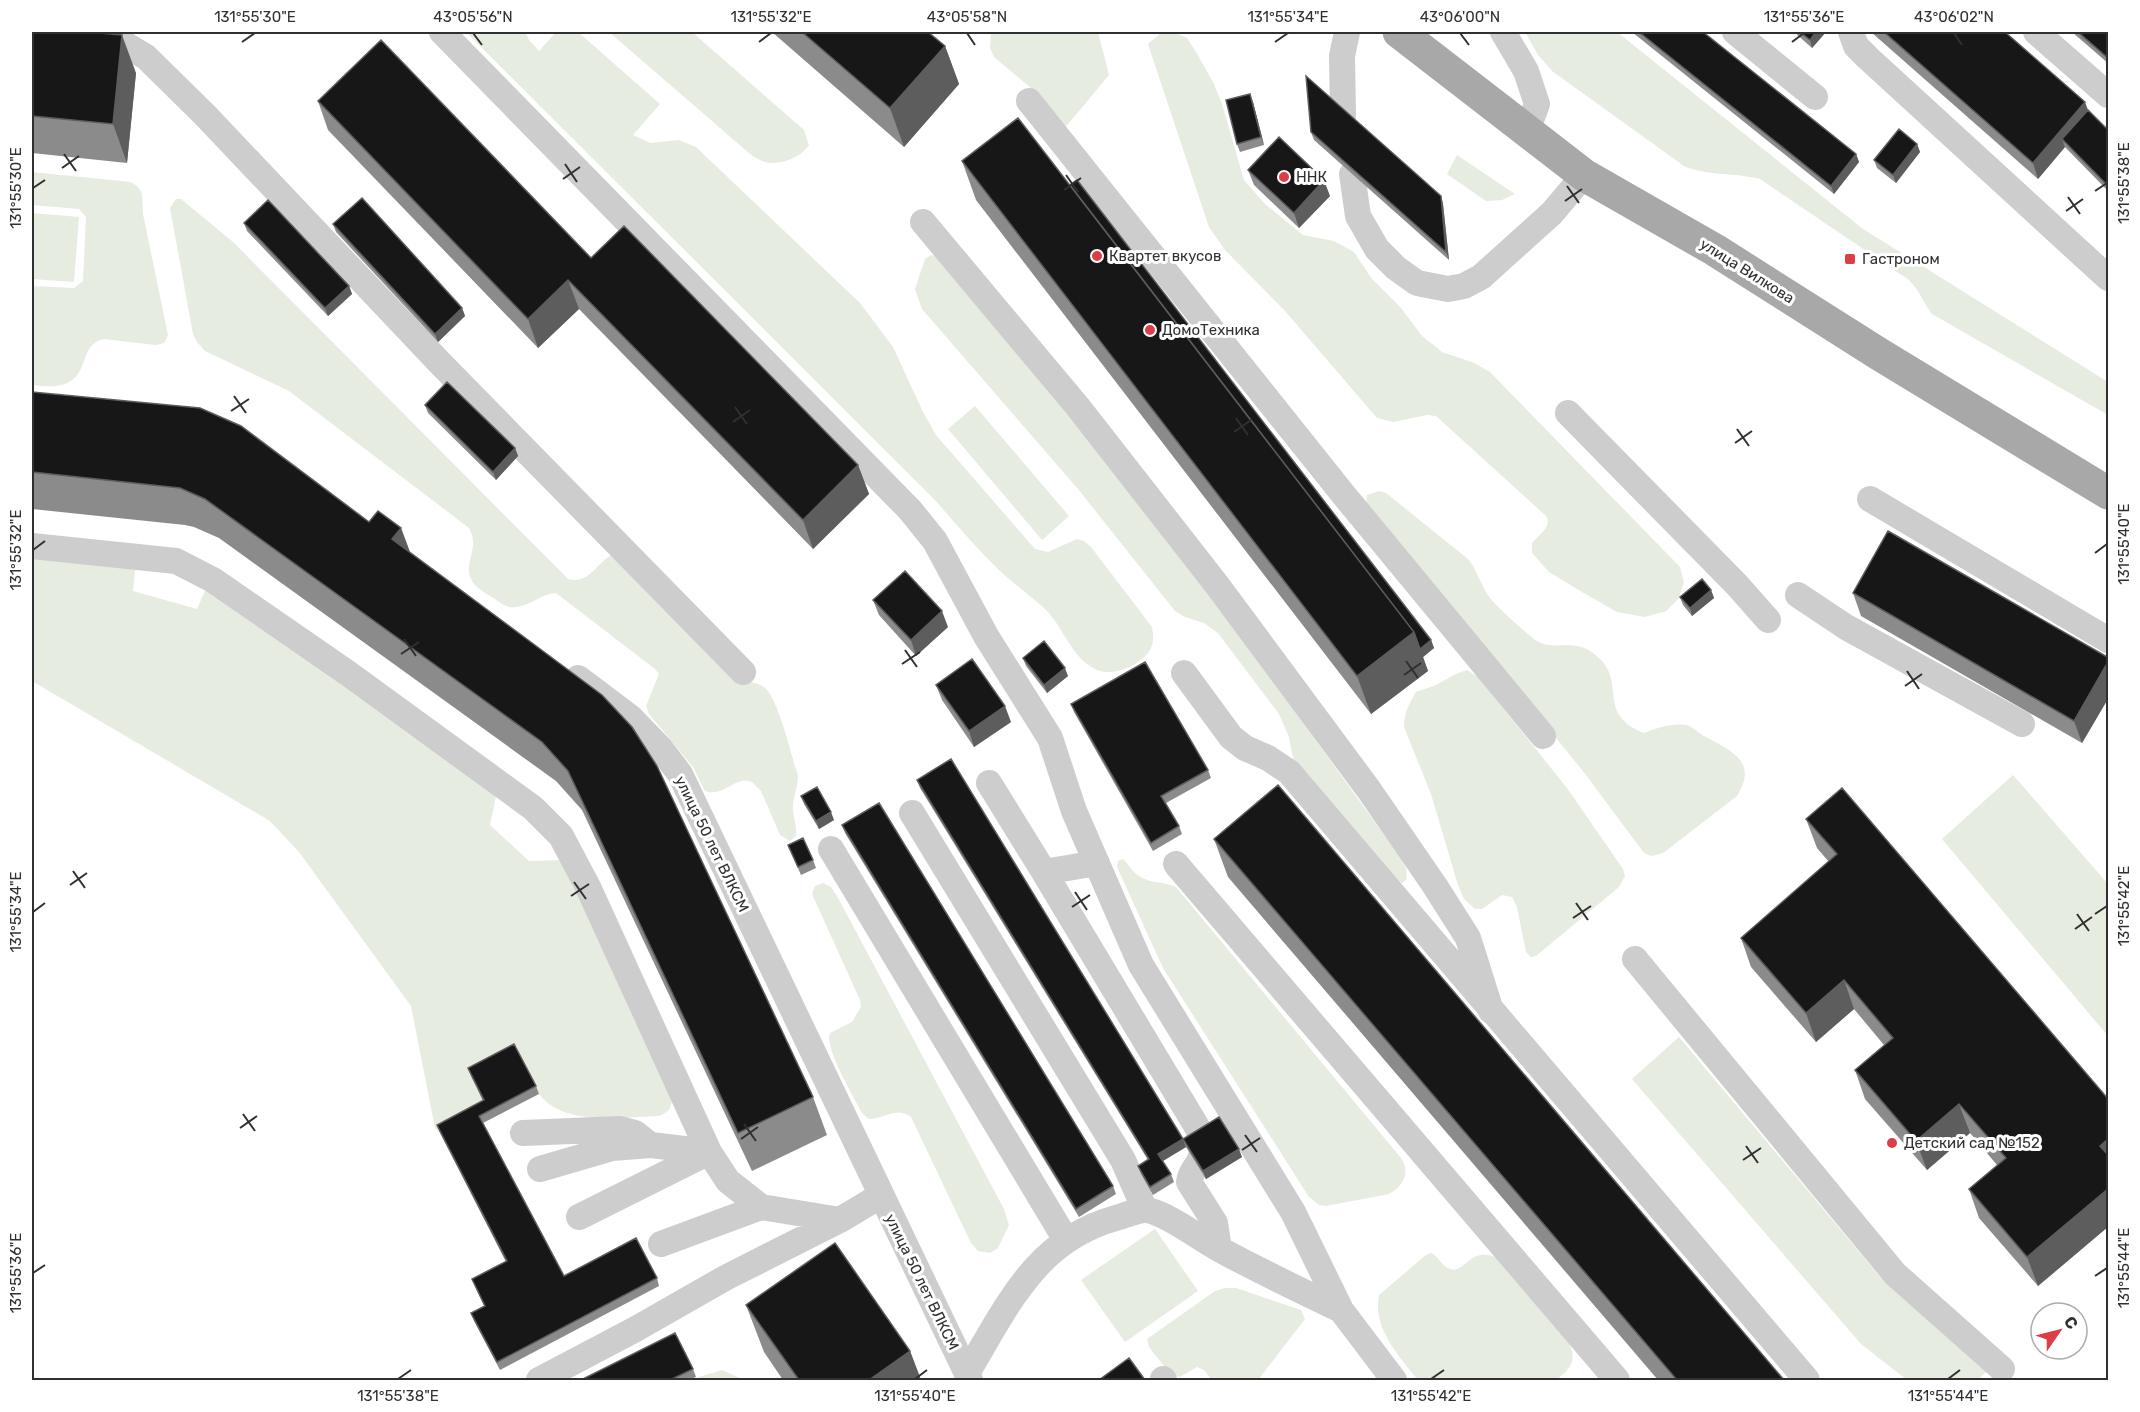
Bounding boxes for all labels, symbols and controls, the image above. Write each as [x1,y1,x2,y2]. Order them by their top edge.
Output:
text: 131°55'30"E [214,8,296,26]
text: 43°05'56"N [433,8,513,26]
text: 131°55'32"E [730,8,812,26]
text: 43°05'58"N [927,8,1007,26]
text: 131°55'34"E [1247,8,1329,26]
text: 43°06'00"N [1420,8,1500,26]
text: 131°55'36"E [1764,8,1844,26]
text: 43°06'02"N [1914,8,1994,26]
text: 131°55'38"E [2115,142,2133,224]
text: 131°55'30"E [7,147,25,229]
place label: ННК [1296,168,1327,186]
marker: ННК [1277,170,1291,184]
street label: улица Вилкова [1697,235,1797,307]
place label: Квартет вкусов [1109,247,1221,265]
marker: Квартет вкусов [1090,249,1104,263]
place label: Гастроном [1862,250,1940,268]
marker: Гастроном [1843,252,1857,266]
place label: ДомоТехника [1162,321,1260,339]
marker: ДомоТехника [1143,323,1157,337]
text: 131°55'40"E [2115,503,2133,585]
text: 131°55'32"E [7,509,25,591]
street label: улица 50 лет ВЛКСМ [671,773,753,915]
text: 131°55'42"E [2115,866,2133,946]
text: 131°55'34"E [7,871,25,953]
place label: Детский сад №152 [1904,1134,2040,1152]
marker: Детский сад №152 [1885,1136,1899,1150]
street label: улица 50 лет ВЛКСМ [881,1211,963,1353]
text: 131°55'44"E [2115,1228,2133,1308]
text: 131°55'36"E [7,1233,25,1313]
north arrow [2029,1301,2089,1361]
text: С [2060,1313,2082,1333]
text: 131°55'38"E [357,1387,439,1405]
text: 131°55'40"E [874,1387,956,1405]
text: 131°55'42"E [1391,1387,1471,1405]
text: 131°55'44"E [1908,1387,1988,1405]

